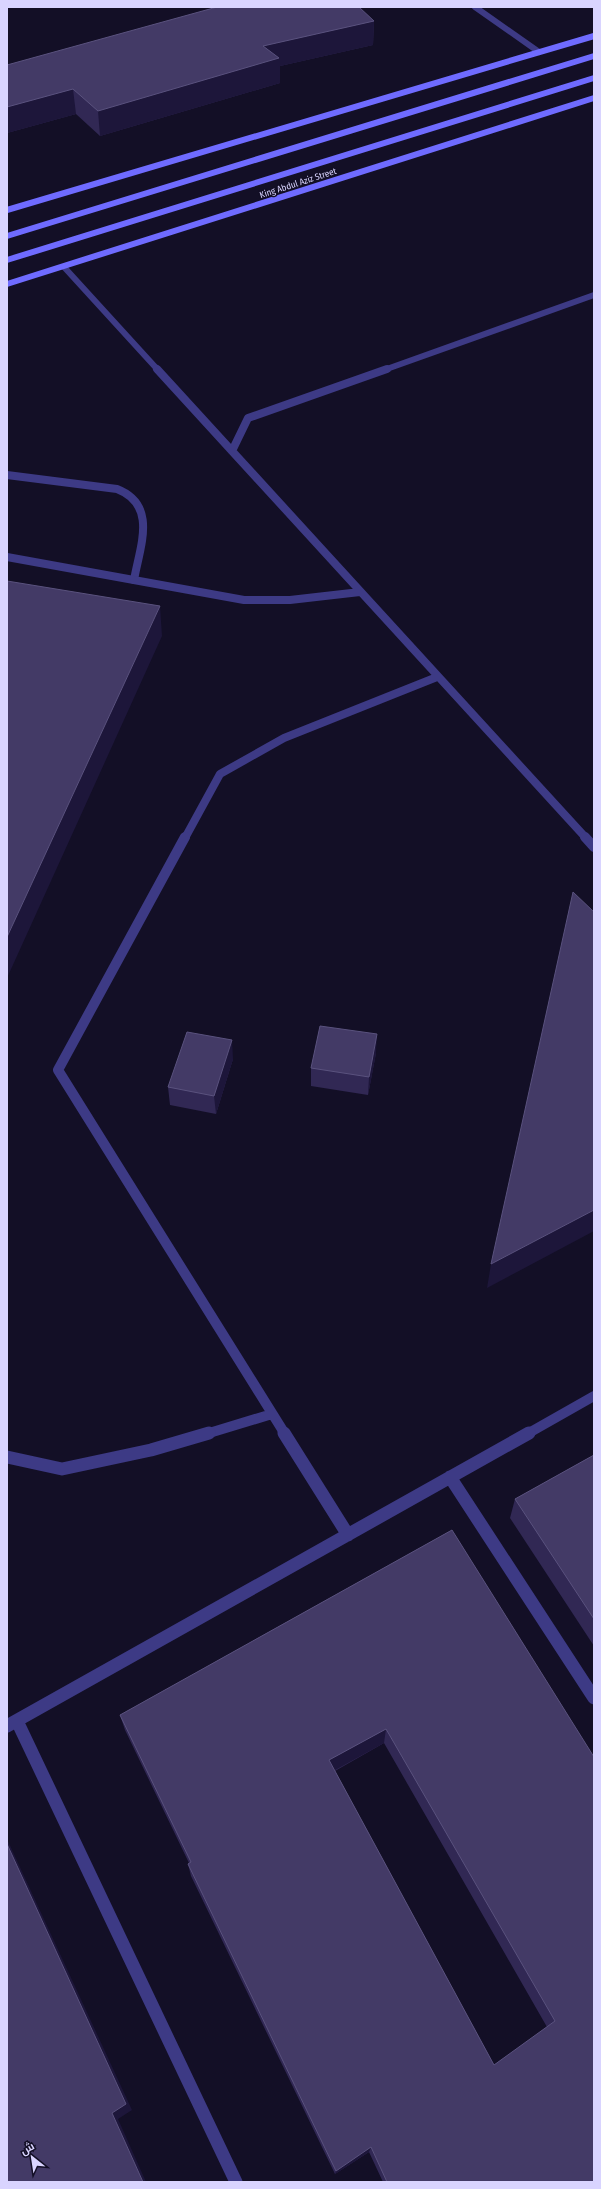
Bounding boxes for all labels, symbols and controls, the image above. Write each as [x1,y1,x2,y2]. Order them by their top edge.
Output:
street label: King Abdul Aziz Street [258,166,338,200]
north arrow [12,2137,52,2177]
text: ش [18,2140,37,2158]

